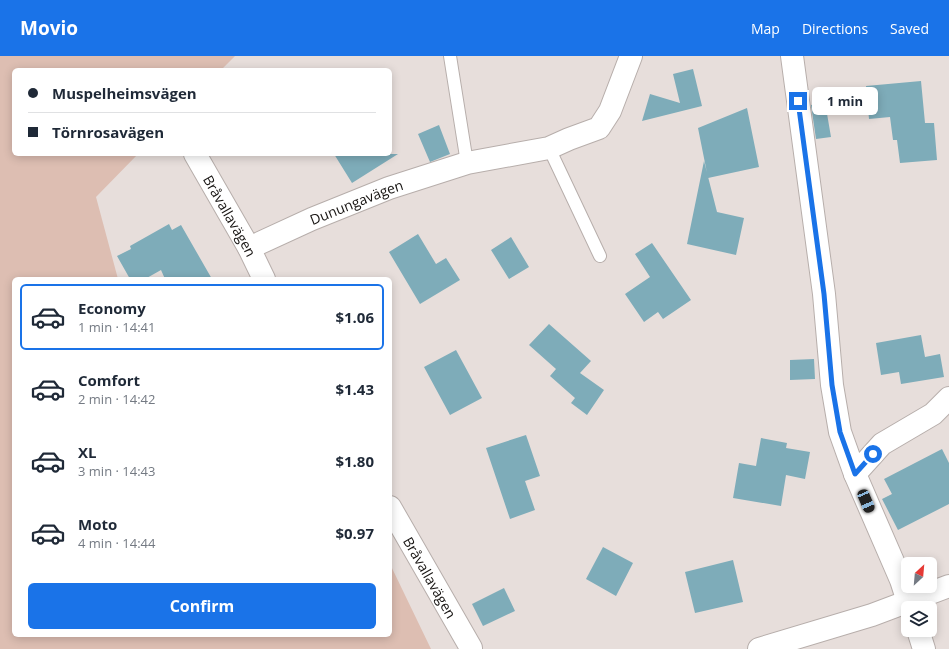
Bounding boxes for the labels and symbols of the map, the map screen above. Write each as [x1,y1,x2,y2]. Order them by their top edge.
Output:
callout: 1 min [812,87,878,115]
route end [789,92,807,110]
street label: Bråvallavägen [199,171,261,259]
street label: Dunungavägen [307,175,405,228]
route start [864,445,882,463]
car [856,488,876,514]
street label: Bråvallavägen [399,533,461,621]
north arrow [901,557,937,593]

